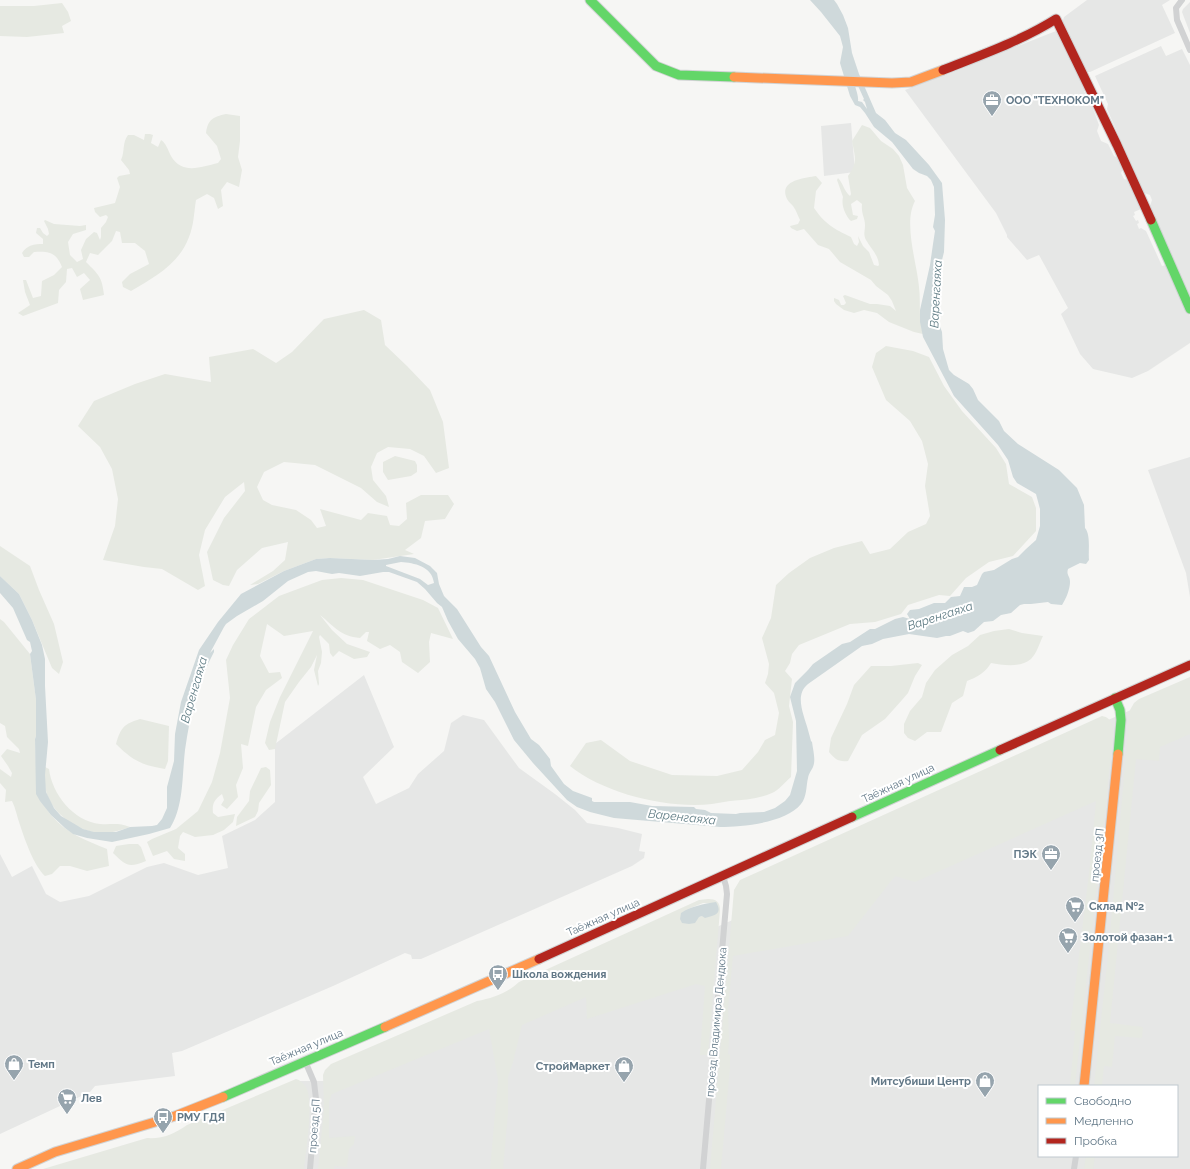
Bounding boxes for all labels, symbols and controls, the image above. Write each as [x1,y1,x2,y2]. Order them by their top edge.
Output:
office icon: ООО "ТЕХНОКОМ" [981,89,1003,117]
place label: ООО "ТЕХНОКОМ" [1006,94,1104,107]
water label: Варенгаяха [927,260,945,328]
water label: Варенгаяха [906,599,974,633]
water label: Варенгаяха [178,655,210,725]
street label: Таёжная улица [860,761,937,806]
water label: Варенгаяха [647,806,717,828]
street label: проезд 3П [1088,828,1107,883]
office icon: ПЭК [1040,843,1062,871]
place label: ПЭК [1014,848,1037,861]
supermarket icon: Склад №2 [1064,895,1086,923]
street label: Таёжная улица [565,896,642,939]
place label: Склад №2 [1089,900,1144,913]
supermarket icon: Золотой фазан-1 [1057,926,1079,954]
place label: Золотой фазан-1 [1082,931,1174,944]
street label: проезд Владимира Дендюка [703,947,730,1097]
bus stop icon: Школа вождения [487,963,509,991]
place label: Школа вождения [512,968,607,981]
street label: Таёжная улица [268,1026,345,1069]
shop icon: Темп [3,1053,25,1081]
shop icon: СтройМаркет [613,1055,635,1083]
place label: Темп [28,1058,55,1071]
place label: СтройМаркет [536,1060,611,1073]
shop icon: Митсубиши Центр [974,1070,996,1098]
place label: Митсубиши Центр [871,1075,971,1088]
legend [1038,1085,1178,1157]
supermarket icon: Лев [56,1087,78,1115]
place label: Лев [81,1092,102,1105]
text: Свободно [1074,1094,1131,1108]
street label: проезд 5П [306,1099,323,1153]
bus stop icon: РМУ ГДЯ [152,1106,174,1134]
place label: РМУ ГДЯ [177,1111,225,1124]
text: Медленно [1074,1114,1133,1128]
text: Пробка [1074,1134,1117,1148]

